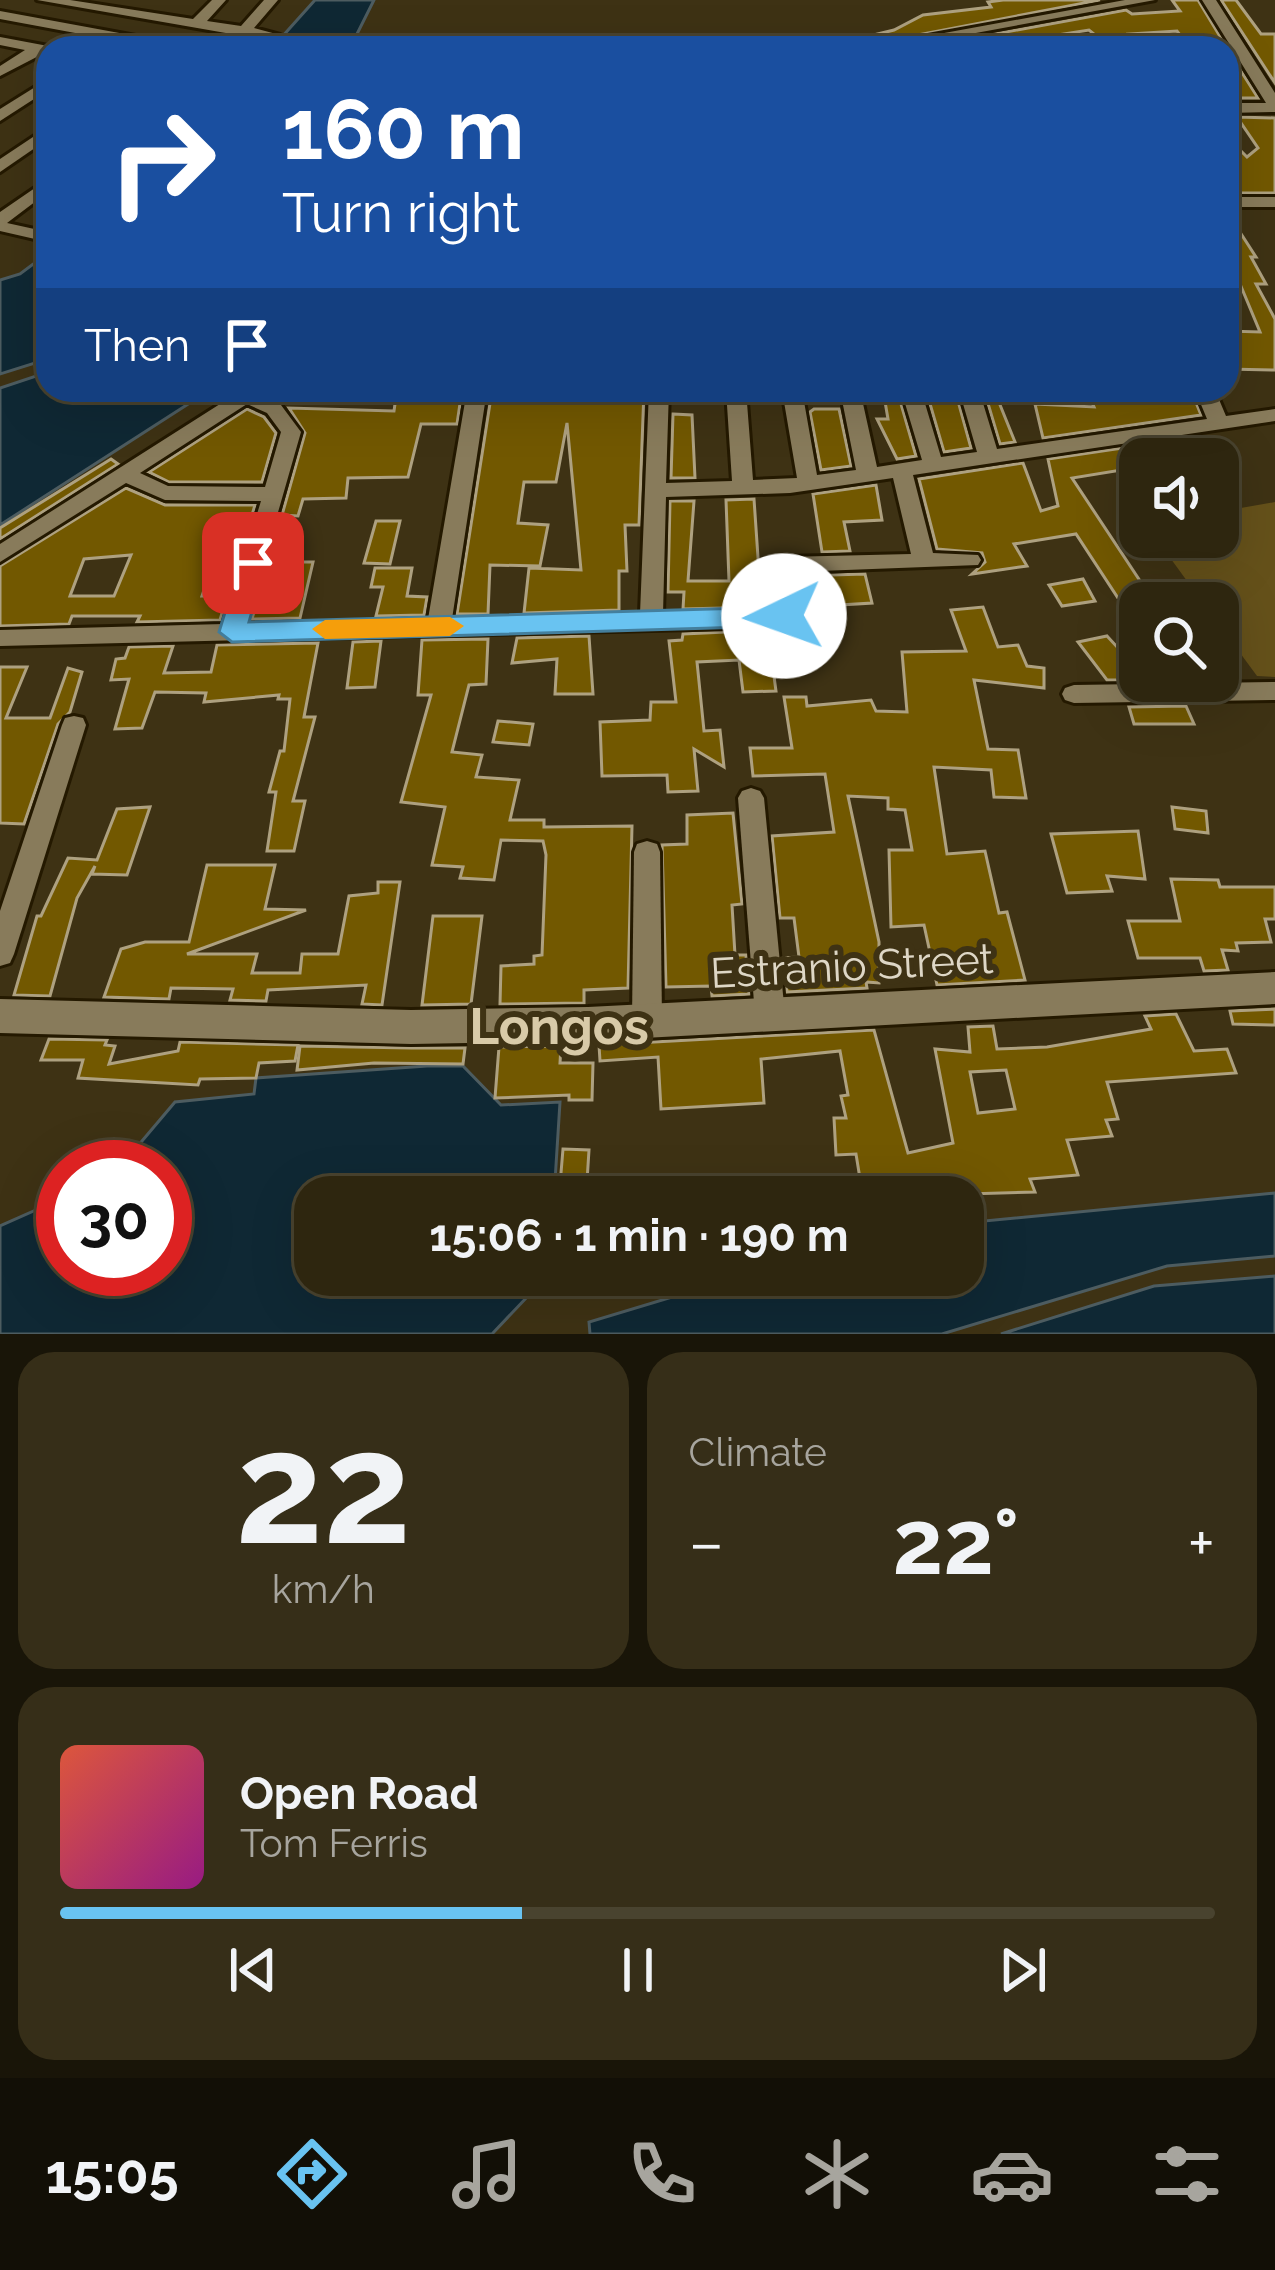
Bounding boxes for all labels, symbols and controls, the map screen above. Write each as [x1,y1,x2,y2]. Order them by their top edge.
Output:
text: 160 m [282,80,524,179]
icon: right [84,84,240,240]
text: Turn right [282,181,520,245]
icon: arrive [214,312,280,378]
text: Then [84,319,190,372]
map controls [1119,438,1239,702]
button: sound [1119,438,1239,558]
pin [202,512,304,614]
icon: arrive [220,530,286,596]
position arrow [721,553,847,679]
button: search [1119,582,1239,702]
street label: Estranio Street [709,934,995,998]
district label: Longos [469,996,649,1056]
speed limit sign: 30 [36,1140,192,1296]
text: 15:06 · 1 min · 190 m [429,1209,849,1262]
text: 22 [235,1396,411,1580]
text: Climate [689,1429,827,1475]
text: 22° [893,1489,1019,1595]
text: − [689,1504,724,1581]
text: + [1188,1504,1215,1581]
text: km/h [272,1566,375,1612]
text: Open Road [240,1767,479,1820]
text: Tom Ferris [240,1820,428,1866]
icon: previous [220,1937,286,2003]
icon: pause [605,1937,671,2003]
icon: next [990,1937,1056,2003]
icon: directions [270,2132,354,2216]
icon: music [445,2132,529,2216]
icon: phone [620,2132,704,2216]
icon: climate [795,2132,879,2216]
icon: car [970,2132,1054,2216]
icon: filters [1145,2132,1229,2216]
text: 15:05 [46,2142,179,2206]

